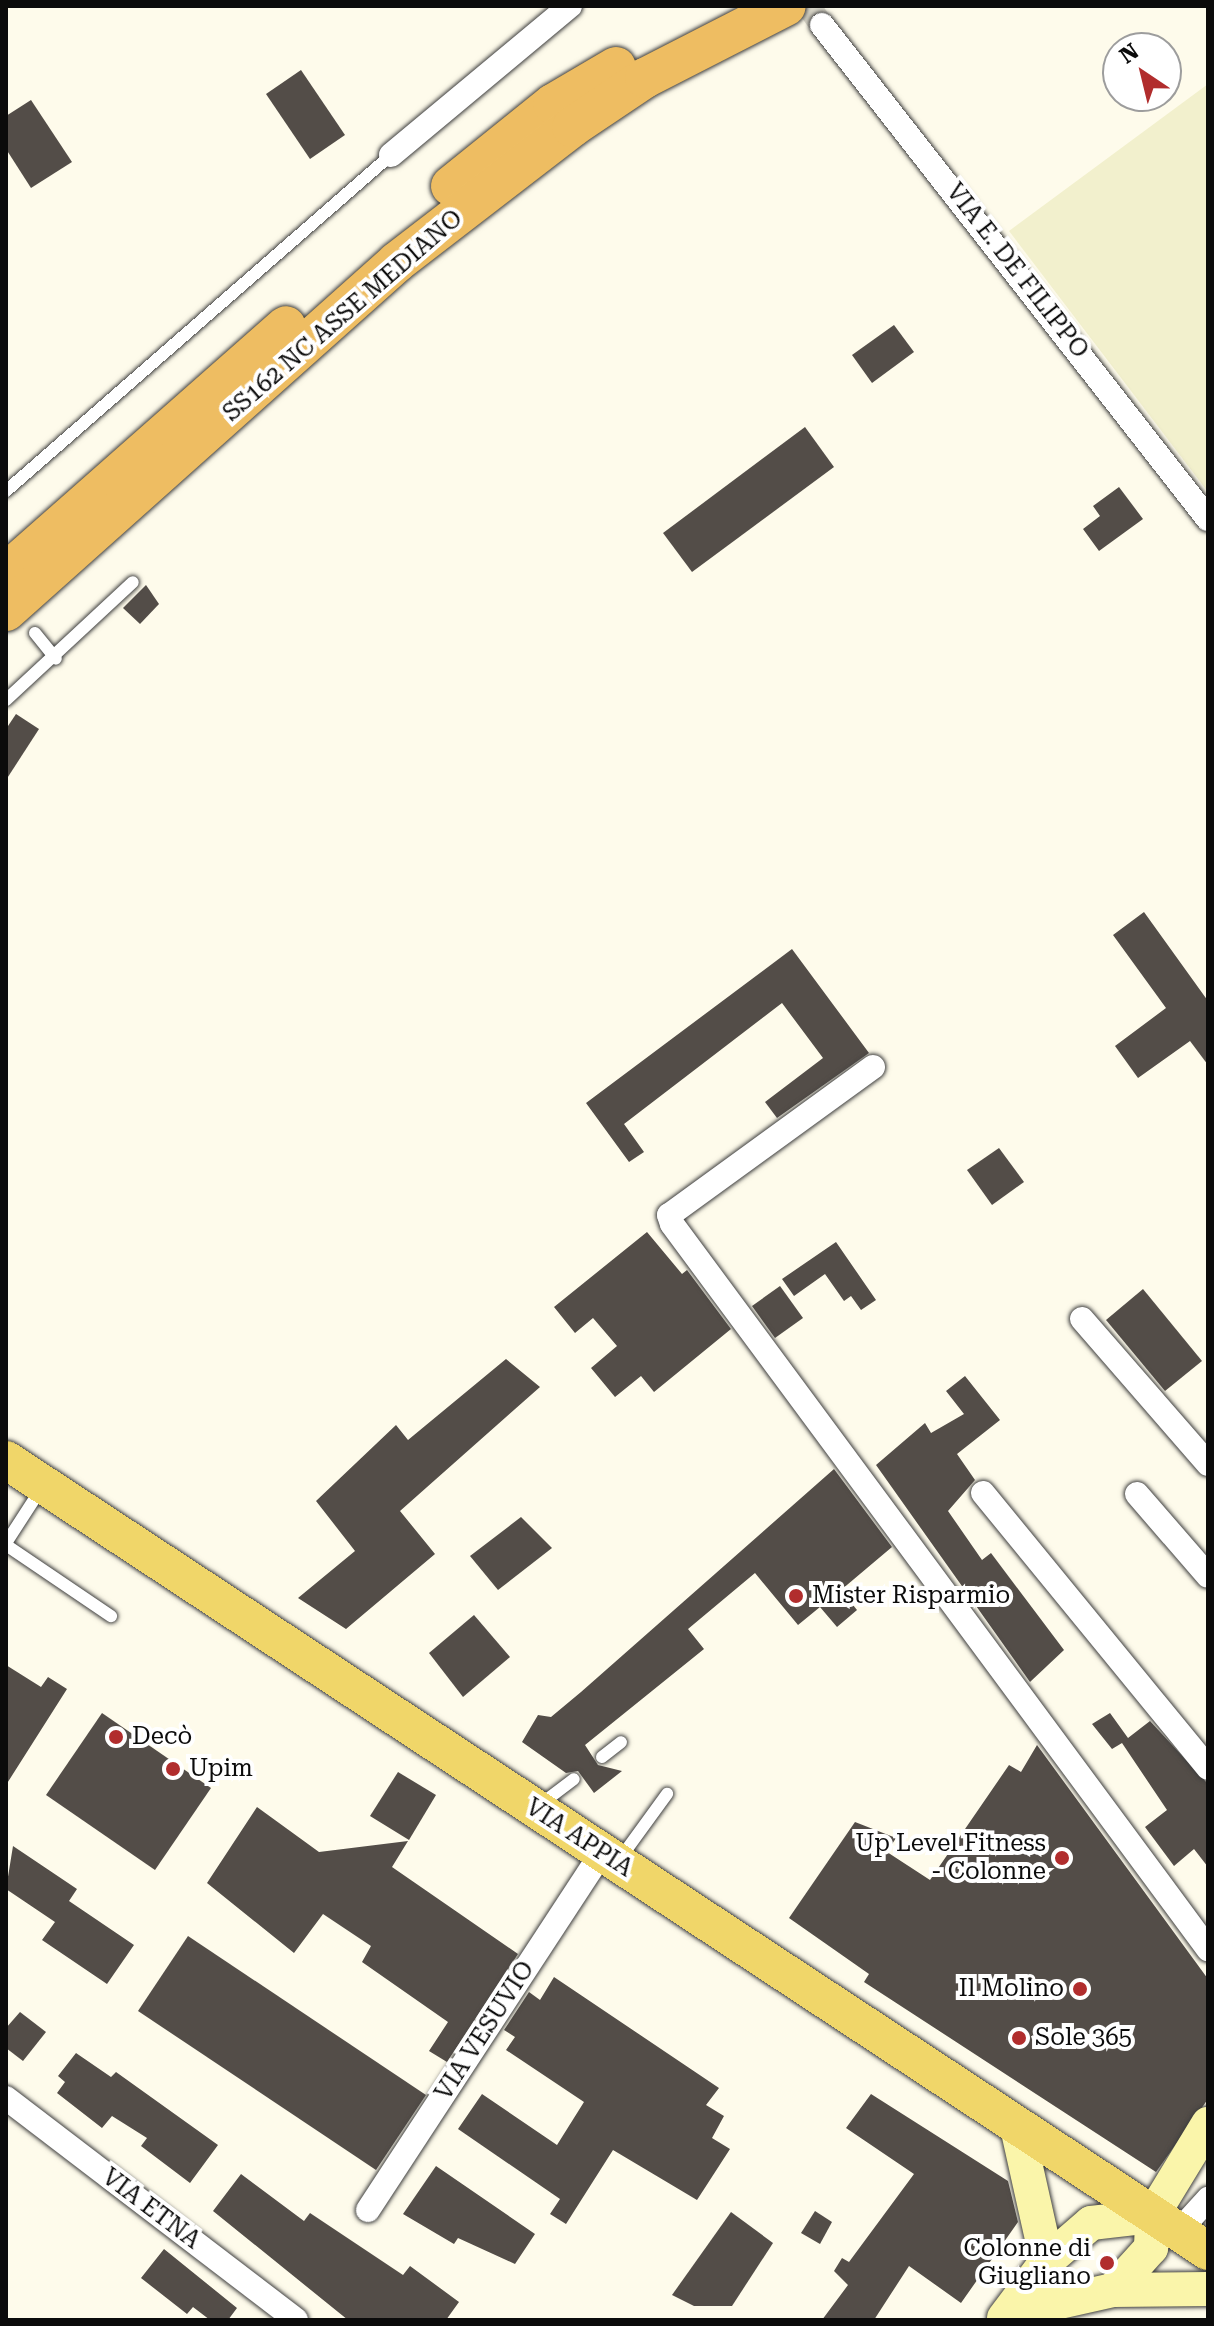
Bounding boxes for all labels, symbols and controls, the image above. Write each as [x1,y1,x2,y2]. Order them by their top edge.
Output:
north arrow [1102,32,1182,112]
text: N [1115,38,1143,69]
street label: VIA E. DE FILIPPO [940,178,1094,364]
street label: SS162 NC ASSE MEDIANO [218,204,468,428]
place label: Mister Risparmio [812,1582,1010,1610]
marker: Mister Risparmio [787,1587,805,1605]
place label: Decò [132,1723,192,1751]
marker: Decò [107,1728,125,1746]
place label: Upim [189,1755,253,1783]
marker: Upim [164,1760,182,1778]
street label: VIA APPIA [520,1793,638,1883]
place label: Up Level Fitness - Colonne [855,1830,1046,1886]
marker: Up Level Fitness - Colonne [1053,1849,1071,1867]
street label: VIA VESUVIO [429,1956,541,2106]
place label: Il Molino [959,1975,1064,2003]
marker: Il Molino [1071,1980,1089,1998]
place label: Sole 365 [1035,2024,1132,2052]
marker: Sole 365 [1010,2029,1028,2047]
street label: VIA ETNA [96,2163,206,2255]
place label: Colonne di Giugliano [964,2235,1091,2291]
marker: Colonne di Giugliano [1098,2254,1116,2272]

